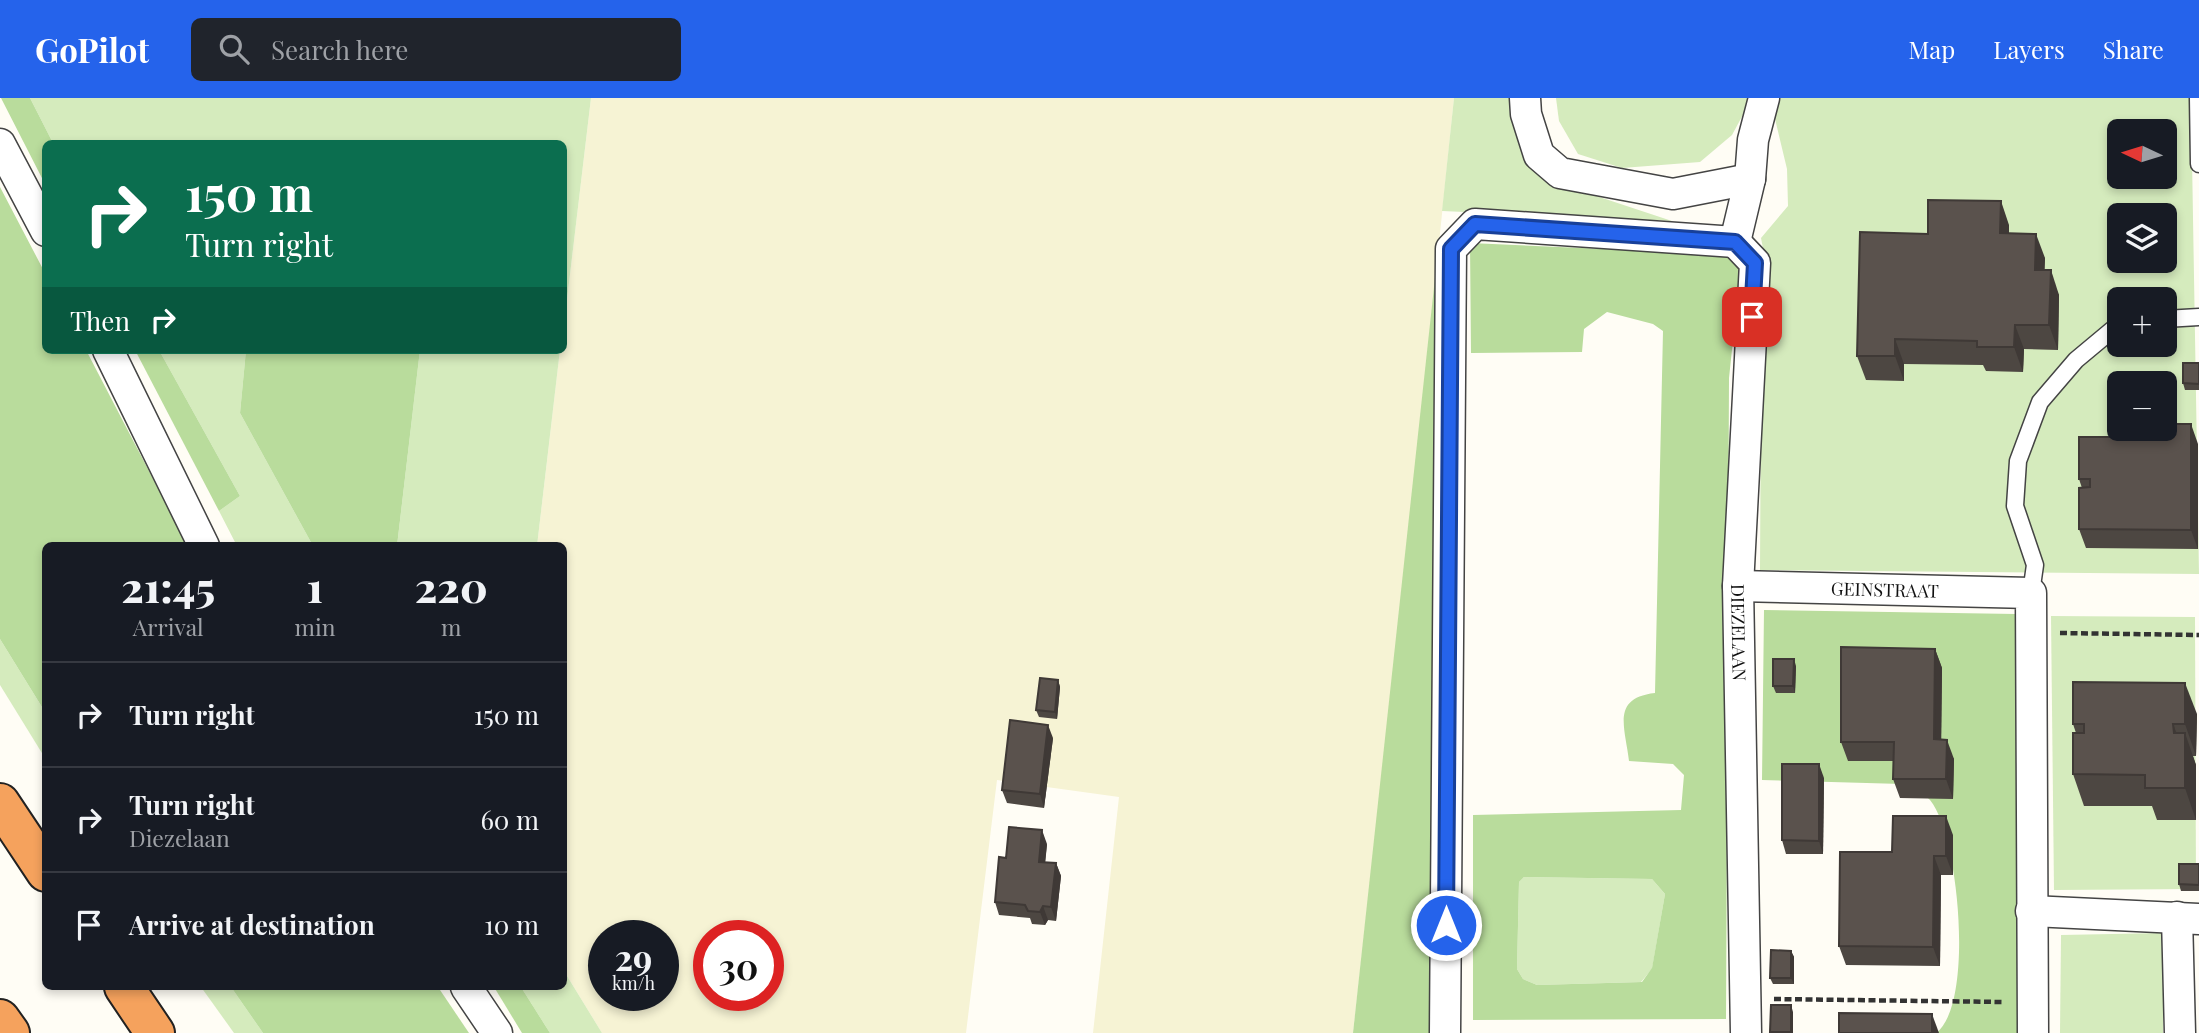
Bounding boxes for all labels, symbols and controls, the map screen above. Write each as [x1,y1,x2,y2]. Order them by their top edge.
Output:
search box [191,18,681,81]
text: GoPilot [35,27,149,71]
icon: search [215,30,253,68]
text: Search here [271,32,408,67]
text: Map [1909,33,1955,65]
text: Layers [1993,33,2065,65]
text: Share [2103,33,2164,65]
north arrow [2107,119,2177,189]
map controls [2107,119,2177,441]
text: 150 m [185,159,313,224]
icon: right [70,168,161,259]
button: layers [2107,203,2177,273]
text: Turn right [185,222,333,265]
pin [1722,287,1782,347]
button: + [2107,287,2177,357]
icon: arrive [1733,298,1771,336]
icon: right [144,301,182,339]
text: Then [70,303,130,338]
button: − [2107,371,2177,441]
text: 21:45 [121,558,215,614]
text: 1 [307,558,323,614]
text: 220 [415,558,488,614]
street label: GEINSTRAAT [1831,576,1939,603]
street label: DIEZELAAN [1726,584,1752,682]
text: Arrival [133,611,204,642]
text: min [295,611,335,642]
text: m [441,611,461,642]
icon: right [70,696,108,734]
text: Turn right [129,697,255,732]
text: 150 m [474,697,539,732]
text: Turn right [129,787,255,822]
icon: right [70,801,108,839]
text: 60 m [480,802,539,837]
text: Diezelaan [129,822,230,853]
position arrow [1409,888,1483,962]
icon: arrive [70,906,108,944]
text: Arrive at destination [129,907,375,942]
text: 10 m [484,907,539,942]
speed limit sign: 30 [693,920,784,1011]
text: 29 [615,933,652,980]
text: km/h [612,971,655,995]

